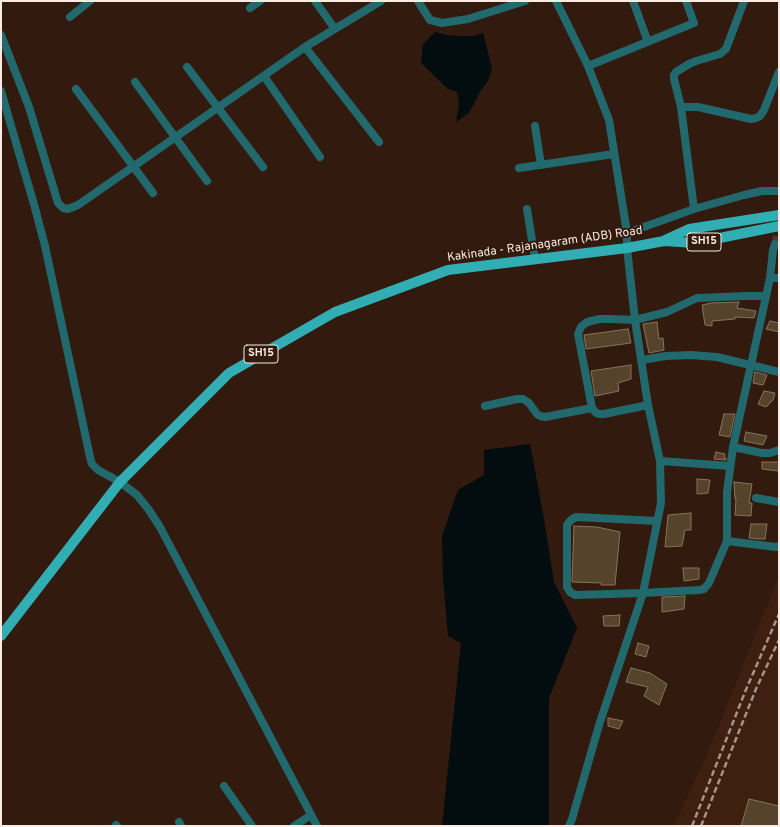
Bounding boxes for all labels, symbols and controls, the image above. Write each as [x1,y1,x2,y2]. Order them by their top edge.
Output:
street label: Kakinada - Rajanagaram (ADB) Road [446,224,644,266]
road number: SH15 [687,233,721,251]
road number: SH15 [244,345,278,363]

